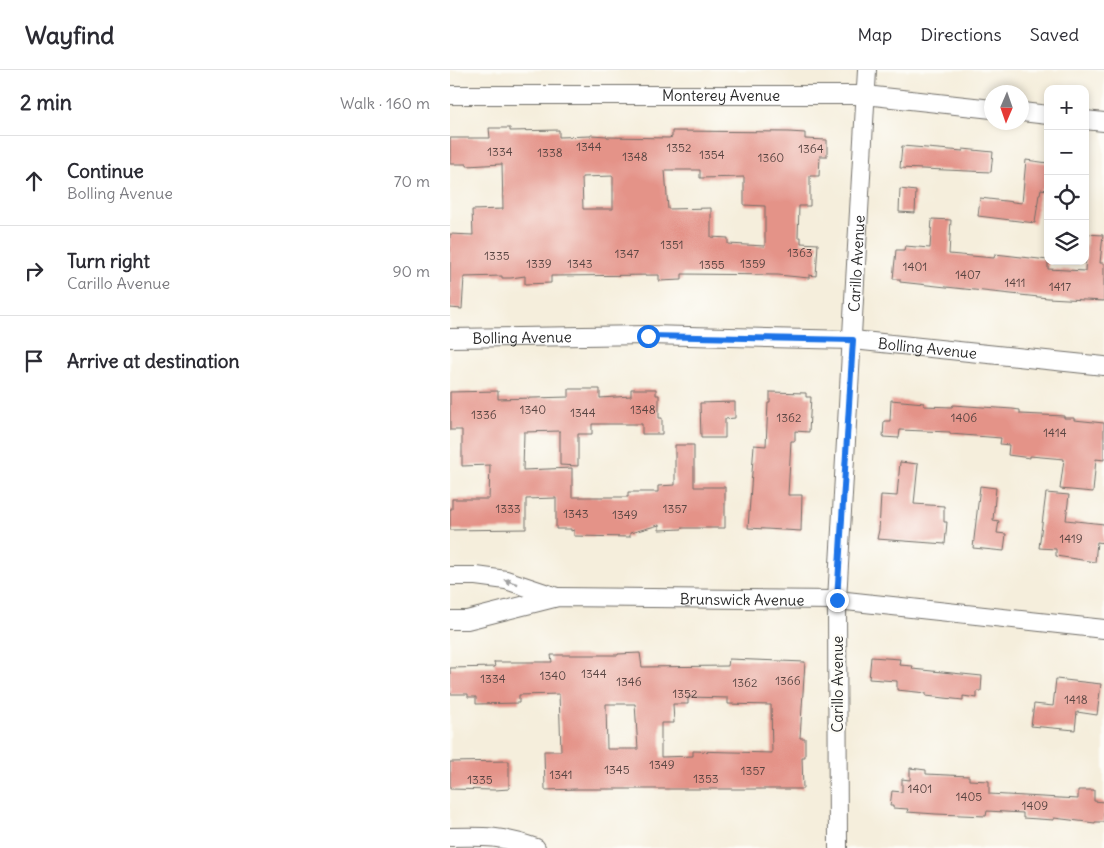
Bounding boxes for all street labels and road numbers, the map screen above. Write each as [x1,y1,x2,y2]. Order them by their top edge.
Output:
street label: Monterey Avenue [662,86,780,105]
street label: Carillo Avenue [844,215,868,312]
street label: Bolling Avenue [472,327,572,347]
street label: Bolling Avenue [877,333,978,362]
street label: Brunswick Avenue [680,589,805,609]
street label: Carillo Avenue [828,636,847,732]

